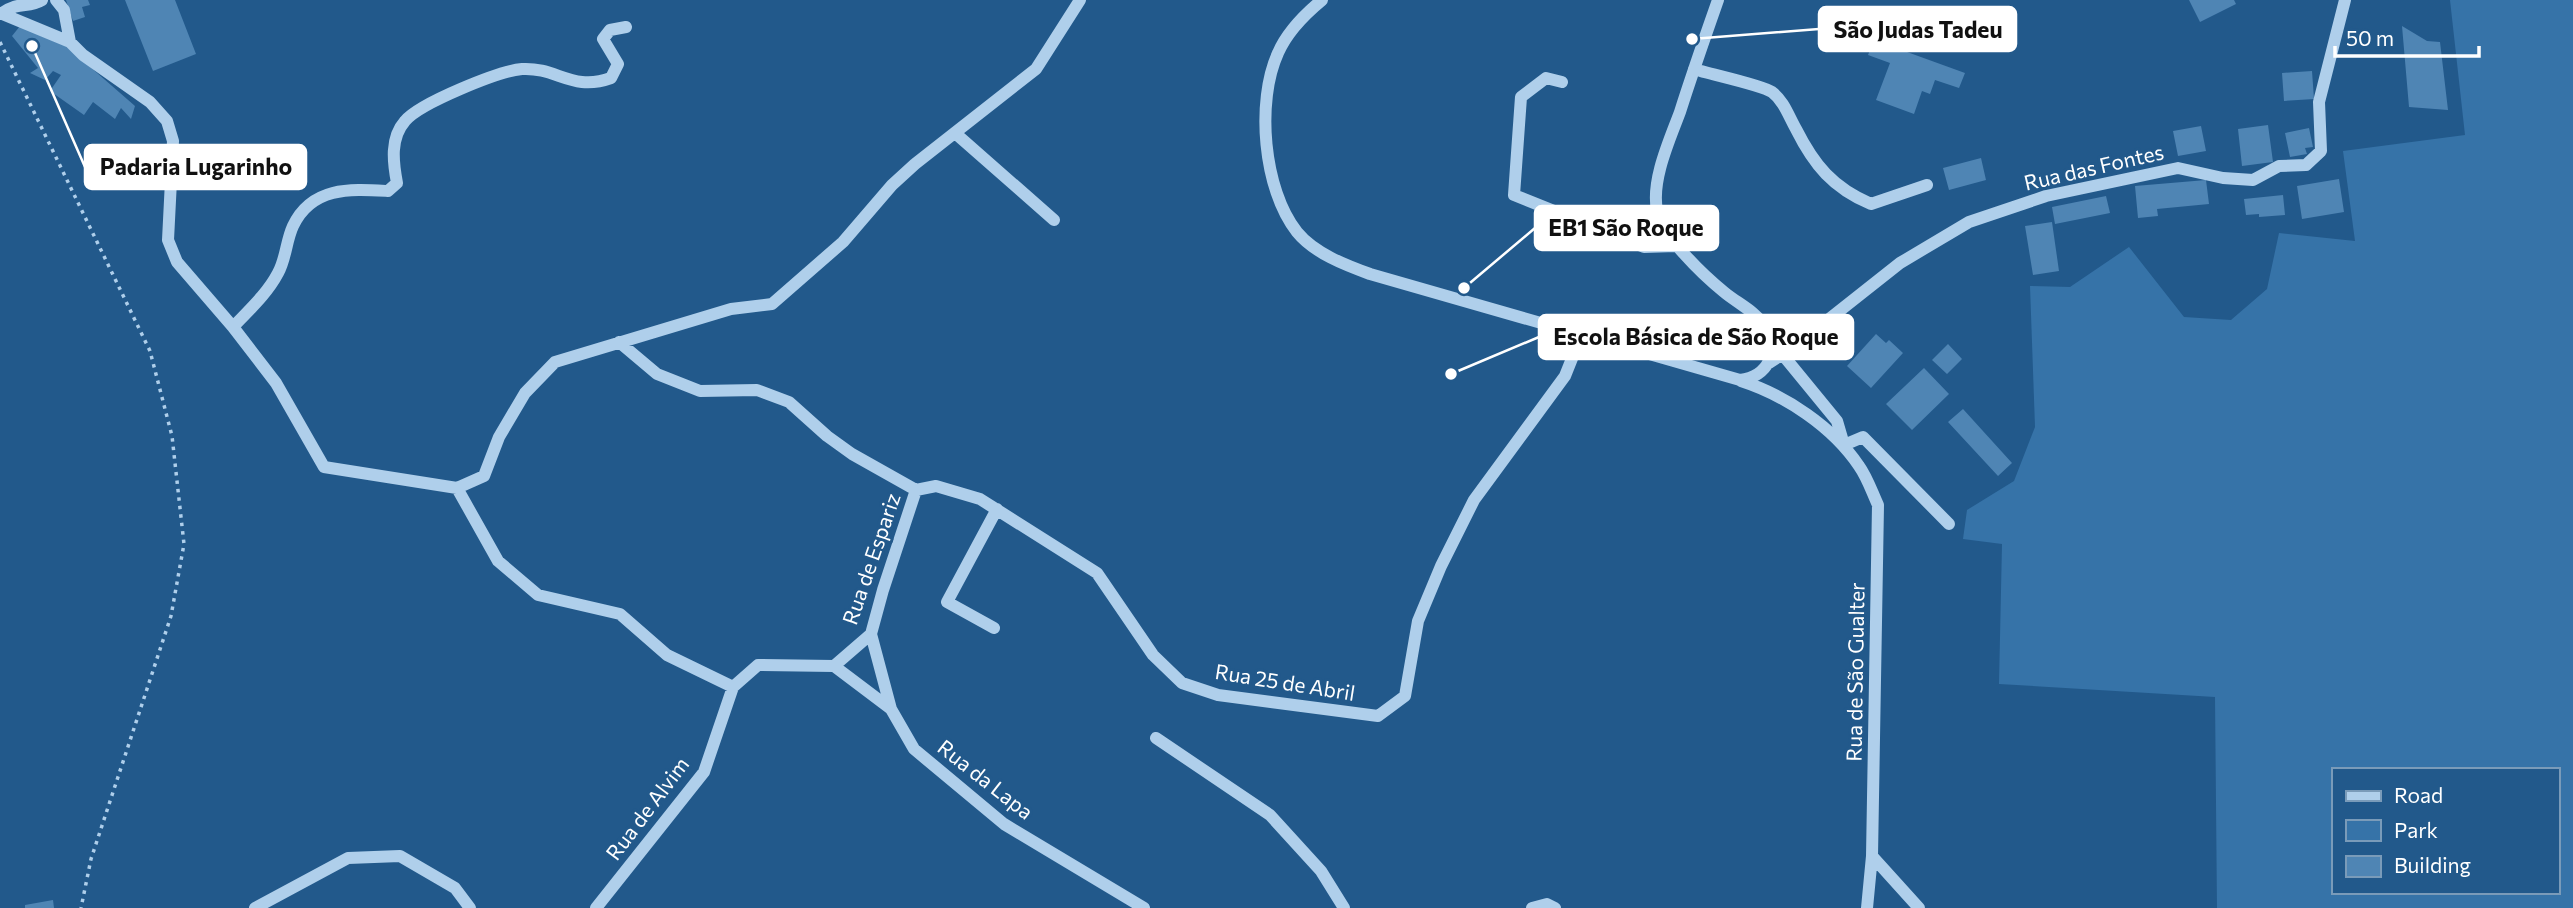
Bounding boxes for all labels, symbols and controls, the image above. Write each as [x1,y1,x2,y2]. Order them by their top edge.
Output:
callout: São Judas Tadeu [1819,7,2016,51]
scale bar [2335,14,2478,58]
text: São Judas Tadeu [1833,15,2003,43]
text: 50 m [2346,25,2394,50]
street label: Rua das Fontes [2021,138,2166,195]
callout: Padaria Lugarinho [85,145,306,189]
text: Padaria Lugarinho [100,152,292,180]
callout: EB1 São Roque [1535,206,1718,250]
text: EB1 São Roque [1548,213,1704,241]
callout: Escola Básica de São Roque [1539,315,1853,359]
text: Escola Básica de São Roque [1553,322,1839,350]
street label: Rua de Espariz [836,489,905,628]
street label: Rua de São Gualter [1840,582,1869,762]
street label: Rua 25 de Abril [1213,658,1357,705]
street label: Rua da Lapa [933,734,1039,824]
street label: Rua de Alvim [600,752,694,864]
legend [2332,768,2559,894]
text: Road [2394,782,2443,807]
text: Park [2394,817,2438,842]
text: Building [2394,852,2471,877]

